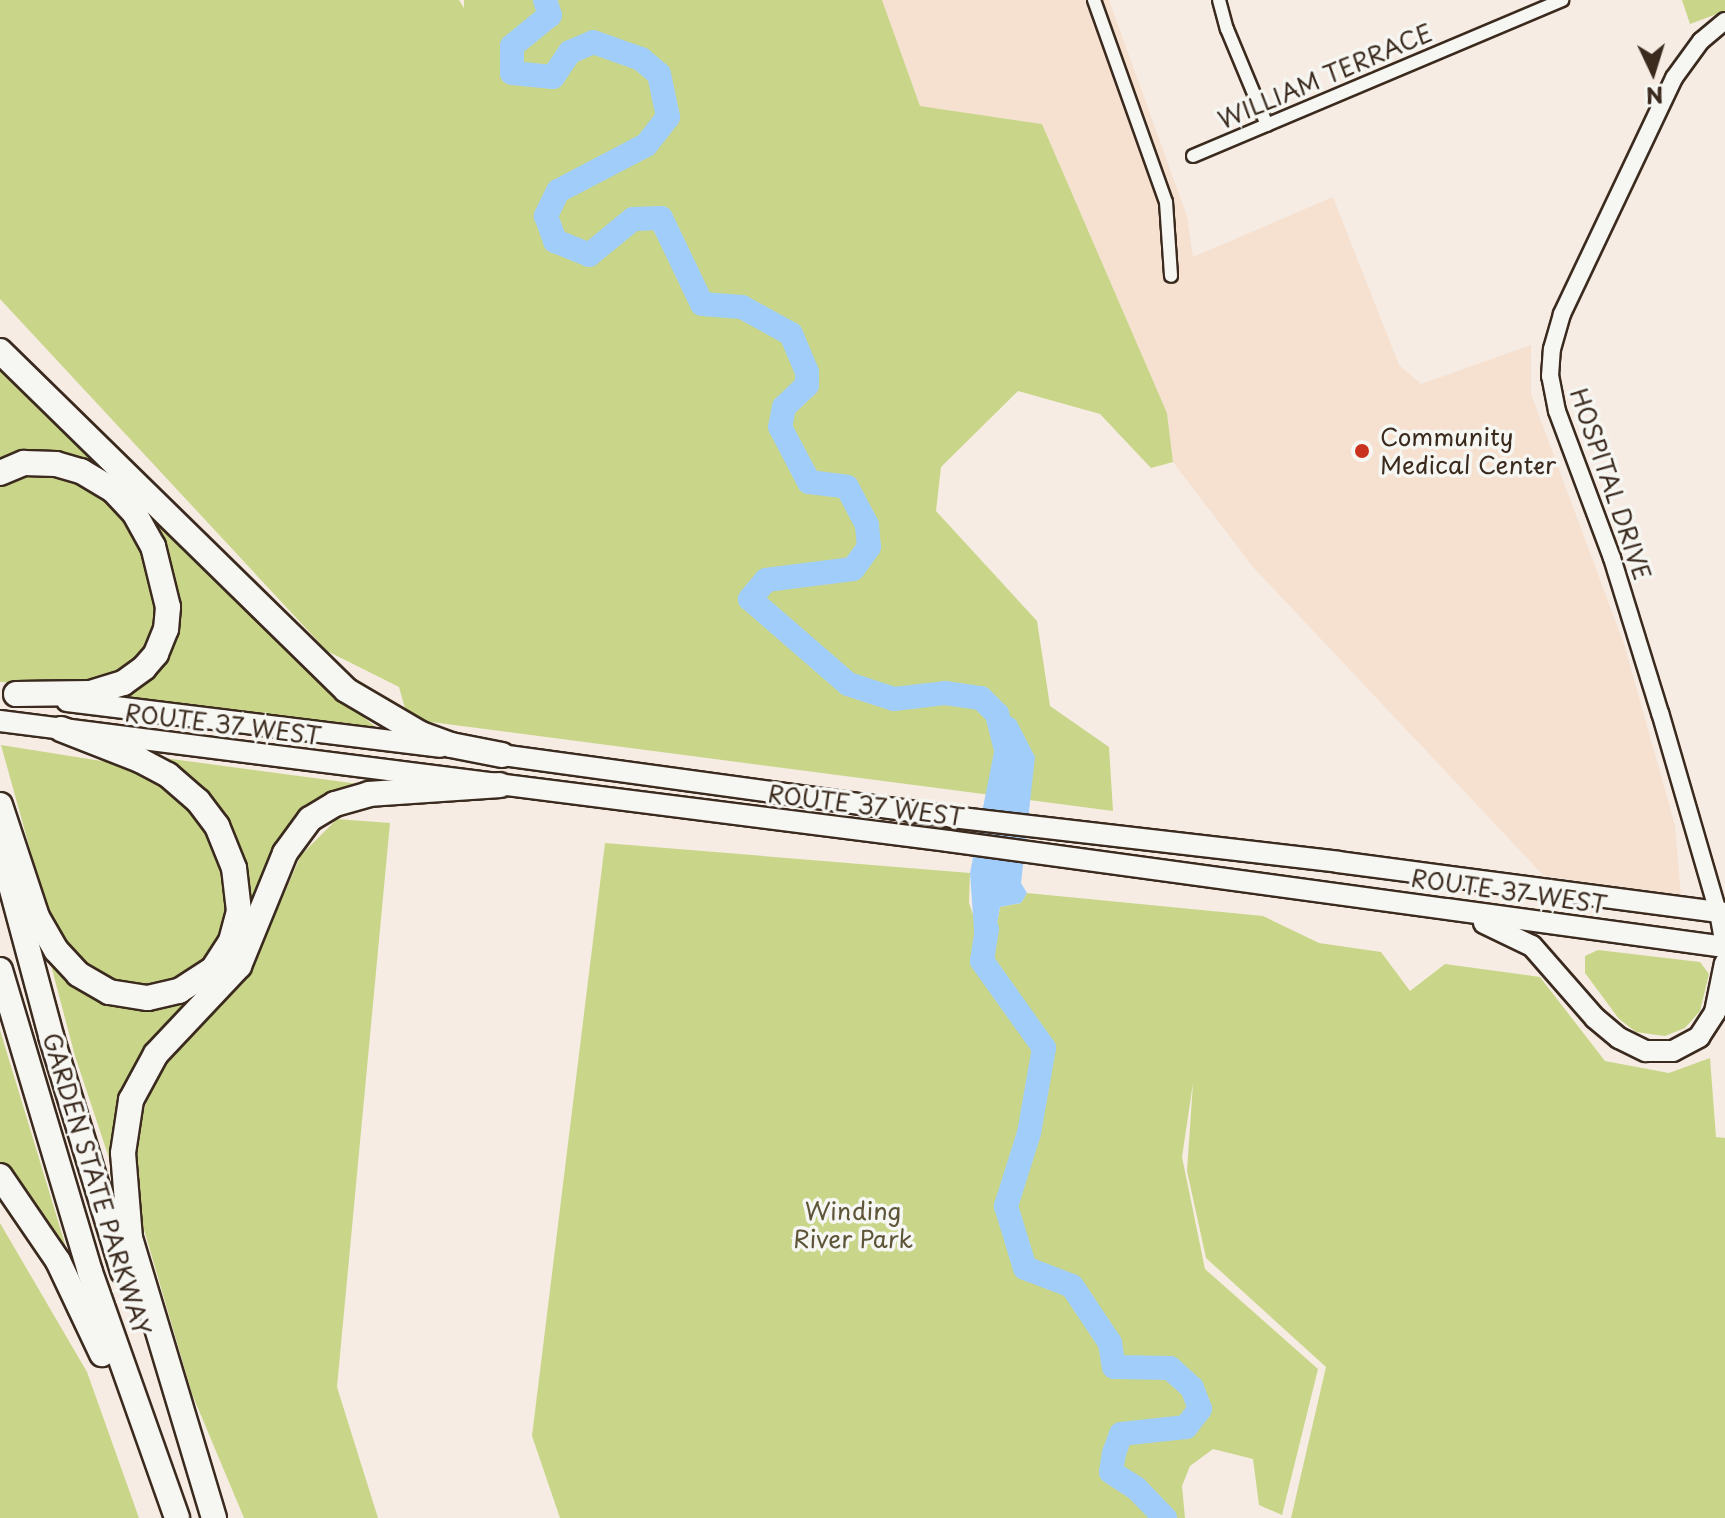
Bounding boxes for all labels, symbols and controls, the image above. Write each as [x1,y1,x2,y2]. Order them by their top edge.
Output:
street label: WILLIAM TERRACE [1213,18,1437,134]
north arrow [1613,32,1693,112]
text: N [1645,79,1665,114]
street label: HOSPITAL DRIVE [1564,384,1658,584]
place label: Community Medical Center [1380,423,1557,479]
marker: Community Medical Center [1351,440,1373,462]
street label: ROUTE 37 WEST [123,698,323,750]
street label: ROUTE 37 WEST [766,779,966,831]
street label: ROUTE 37 WEST [1409,863,1609,919]
street label: GARDEN STATE PARKWAY [37,1029,157,1339]
park label: Winding River Park [793,1197,913,1253]

